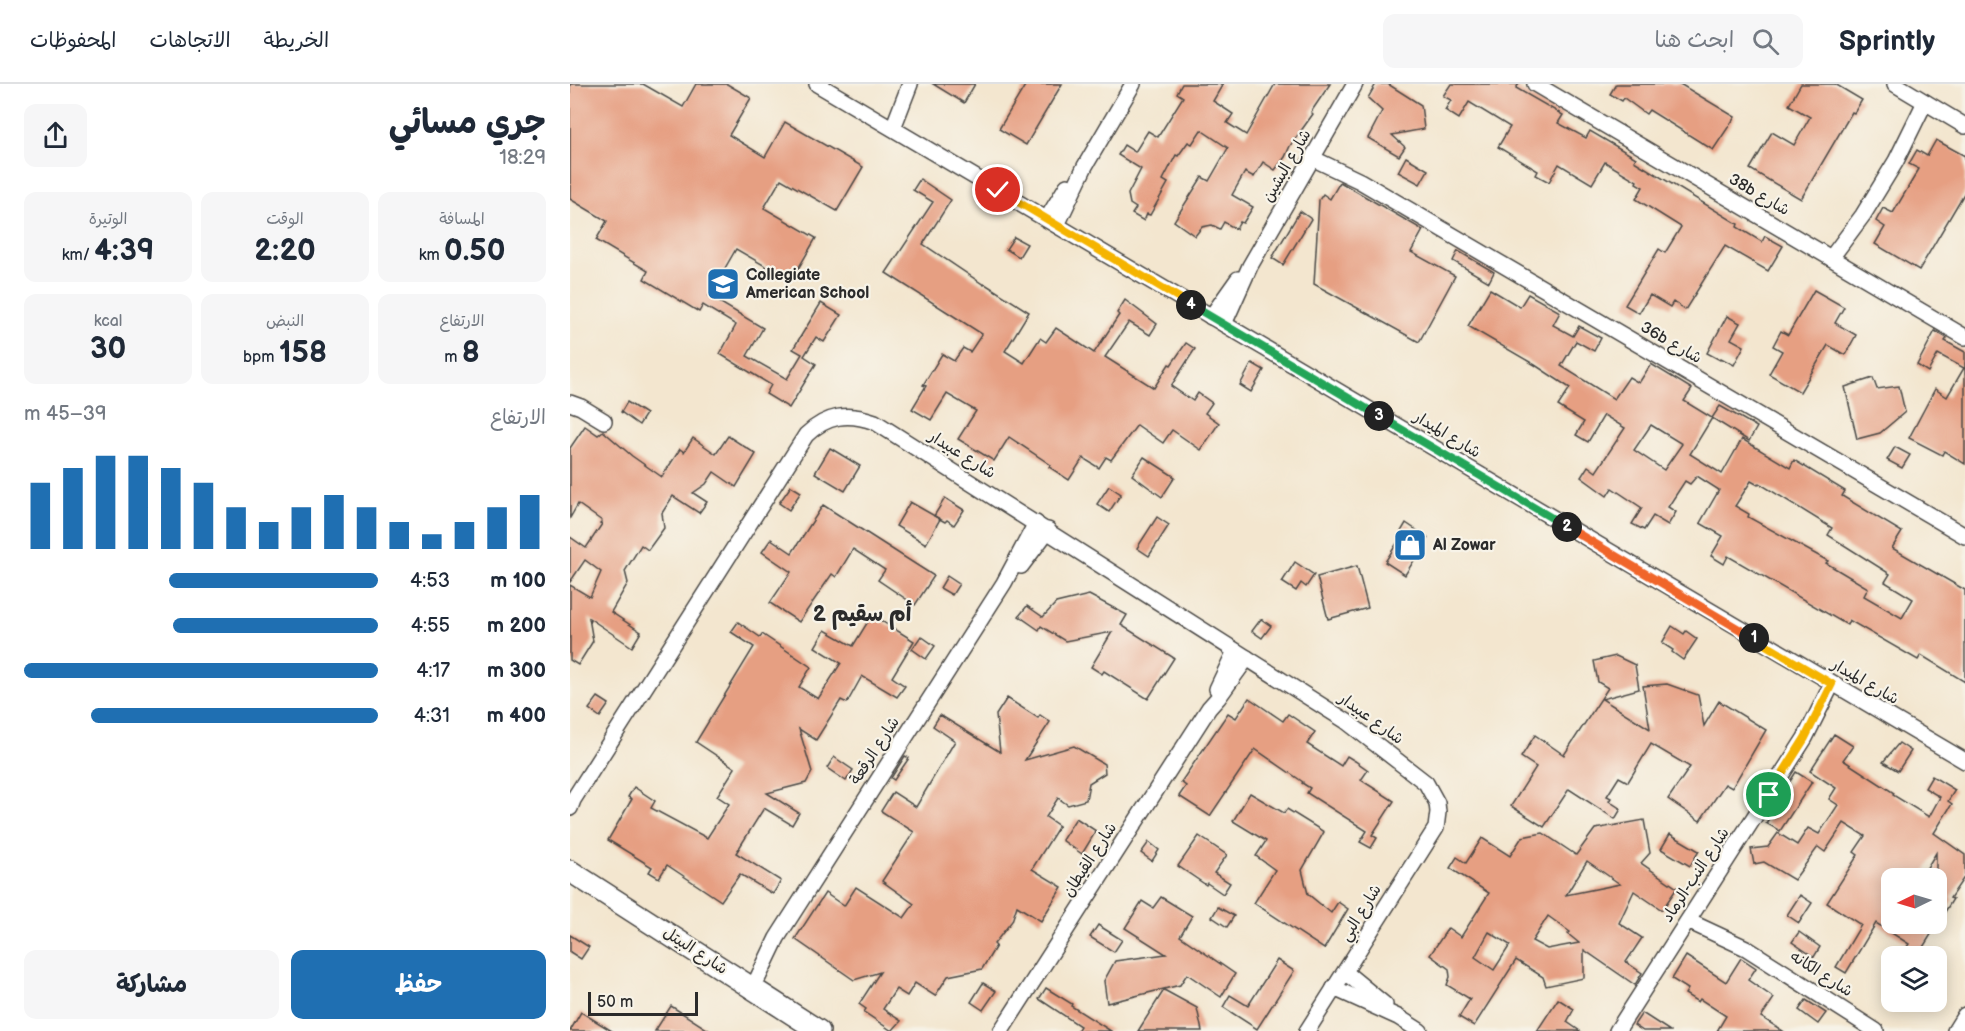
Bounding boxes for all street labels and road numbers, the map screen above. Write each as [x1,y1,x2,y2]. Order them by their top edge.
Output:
street label: شارع البشين [1259,126,1316,206]
street label: 38b شارع [1725,170,1793,221]
street label: 36b شارع [1636,318,1705,369]
street label: شارع الميدار [1408,407,1484,463]
street label: شارع عبيدار [923,426,999,484]
street label: شارع الميدار [1826,654,1902,710]
street label: شارع عبيدار [1333,688,1407,750]
street label: شارع الرقعة [846,713,905,789]
street label: شارع القيطان [1059,819,1122,901]
street label: شارع النب-الرماد [1658,824,1734,926]
street label: شارع البي [1336,881,1389,947]
street label: شارع البيتل [659,923,731,980]
street label: شارع الكانه [1786,947,1856,1002]

